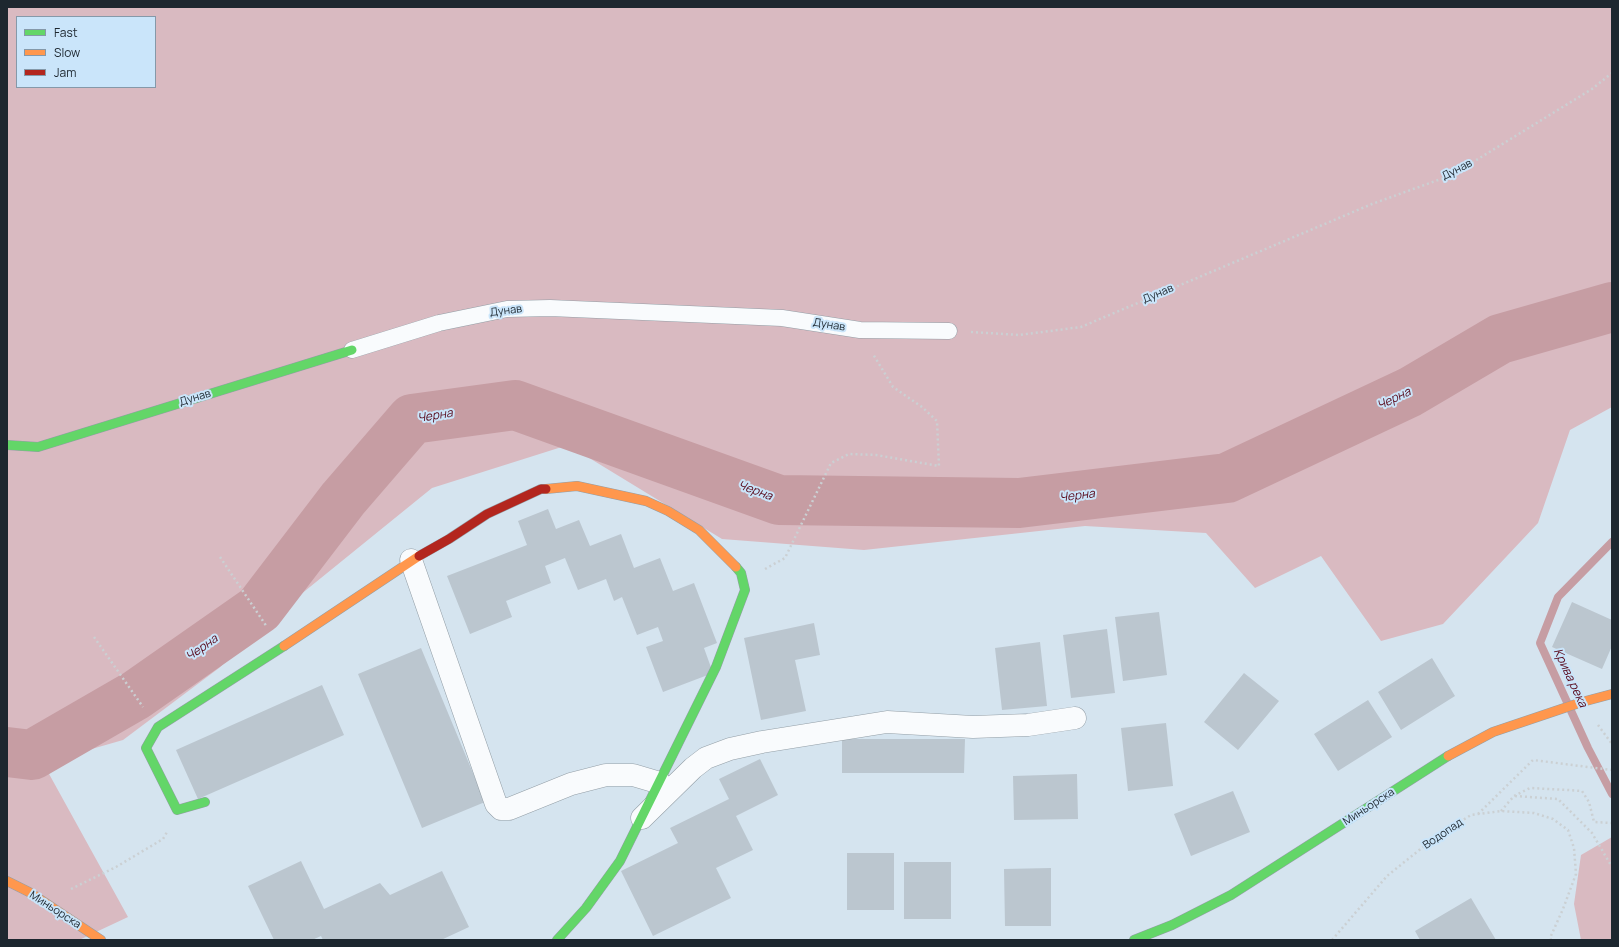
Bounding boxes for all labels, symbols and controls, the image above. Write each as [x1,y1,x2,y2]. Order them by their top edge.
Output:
legend [16,16,156,88]
text: Fast [54,24,78,41]
text: Slow [54,44,80,61]
text: Jam [54,64,76,81]
street label: Дунав [1440,157,1474,183]
street label: Дунав [1141,282,1175,306]
street label: Дунав [489,302,523,320]
street label: Дунав [812,316,846,334]
water label: Черна [1375,385,1413,413]
street label: Дунав [178,387,212,409]
water label: Черна [416,406,454,426]
water label: Черна [736,478,774,504]
water label: Черна [1058,487,1096,505]
water label: Черна [183,632,221,664]
water label: Крива река [1550,646,1590,710]
street label: Миньорска [1341,786,1397,828]
street label: Водопад [1421,816,1465,852]
street label: Миньорска [27,889,83,931]

